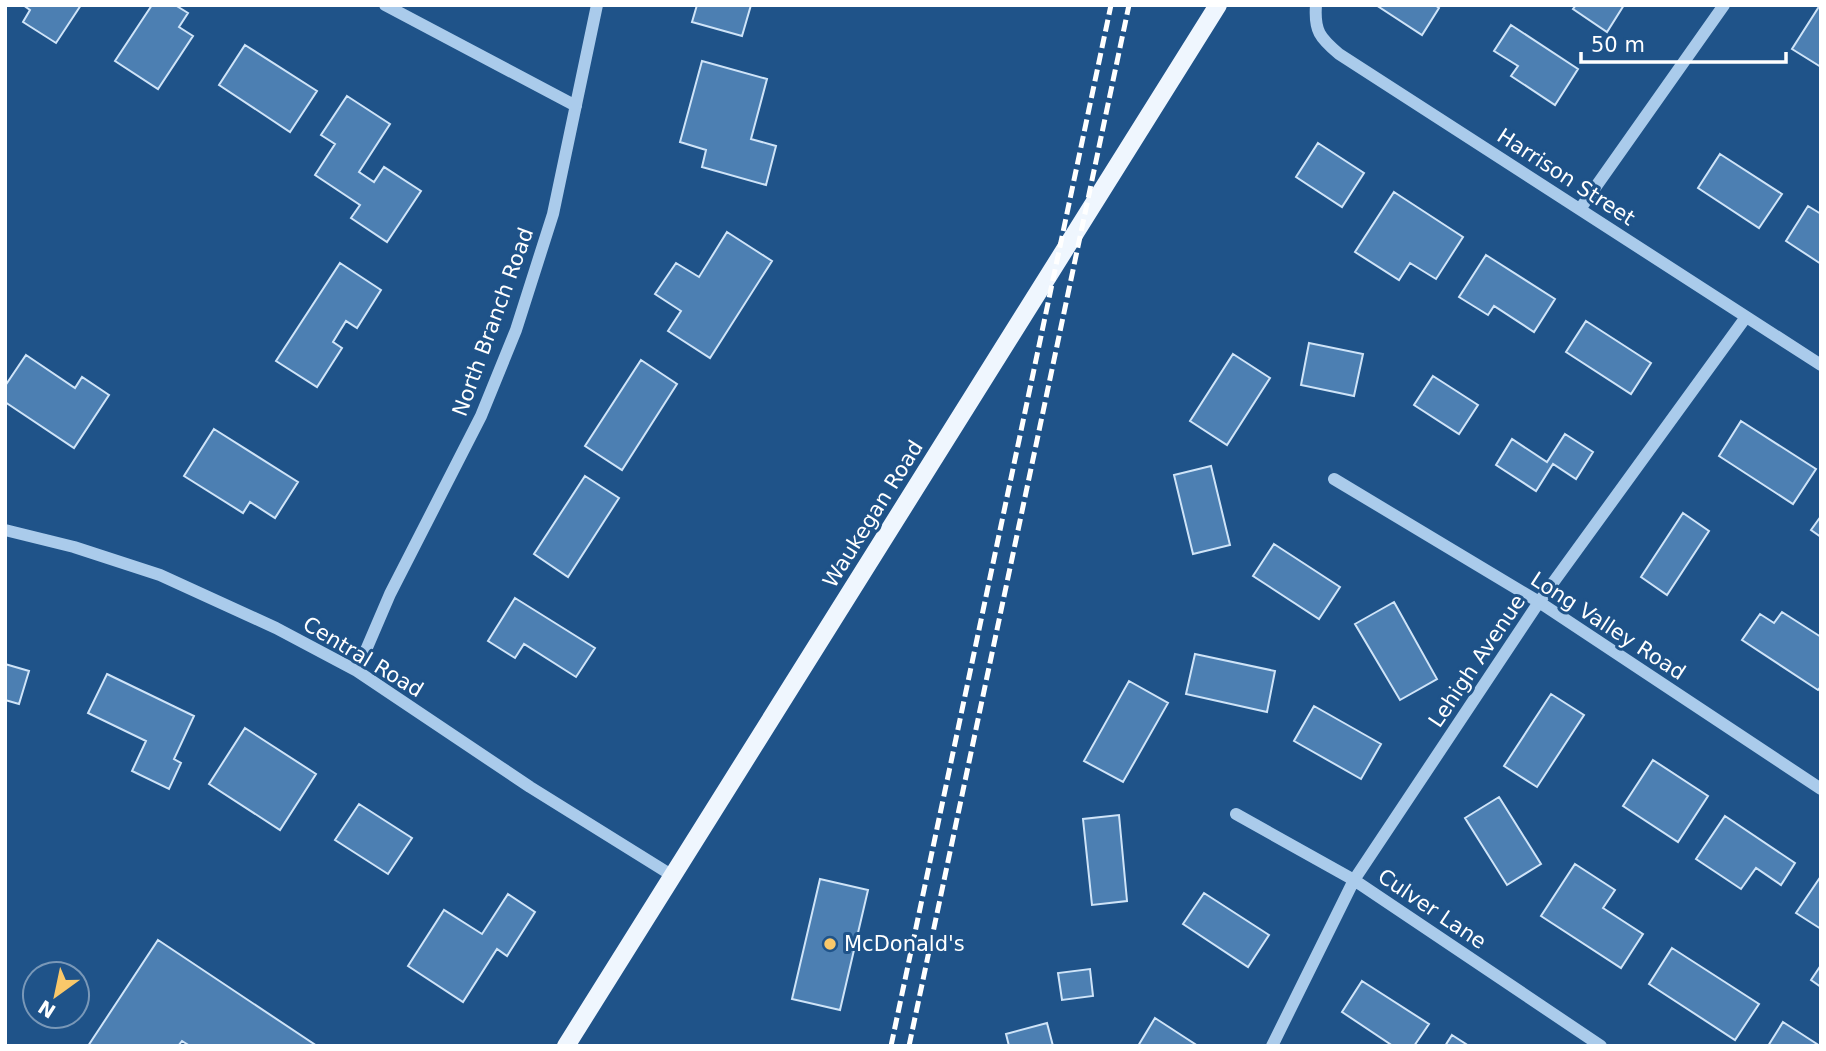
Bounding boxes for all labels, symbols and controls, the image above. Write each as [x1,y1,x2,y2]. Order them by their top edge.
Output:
scale bar [1581,21,1786,65]
text: 50 m [1591,33,1645,57]
street label: Harrison Street [1493,124,1639,230]
street label: North Branch Road [448,224,538,420]
street label: Waukegan Road [818,436,928,592]
street label: Long Valley Road [1526,567,1690,685]
street label: Lehigh Avenue [1424,590,1530,732]
street label: Central Road [299,612,427,702]
street label: Culver Lane [1373,864,1491,954]
place label: McDonald's [844,932,965,956]
marker: McDonald's [822,936,838,952]
north arrow [21,960,91,1030]
text: N [34,996,59,1023]

